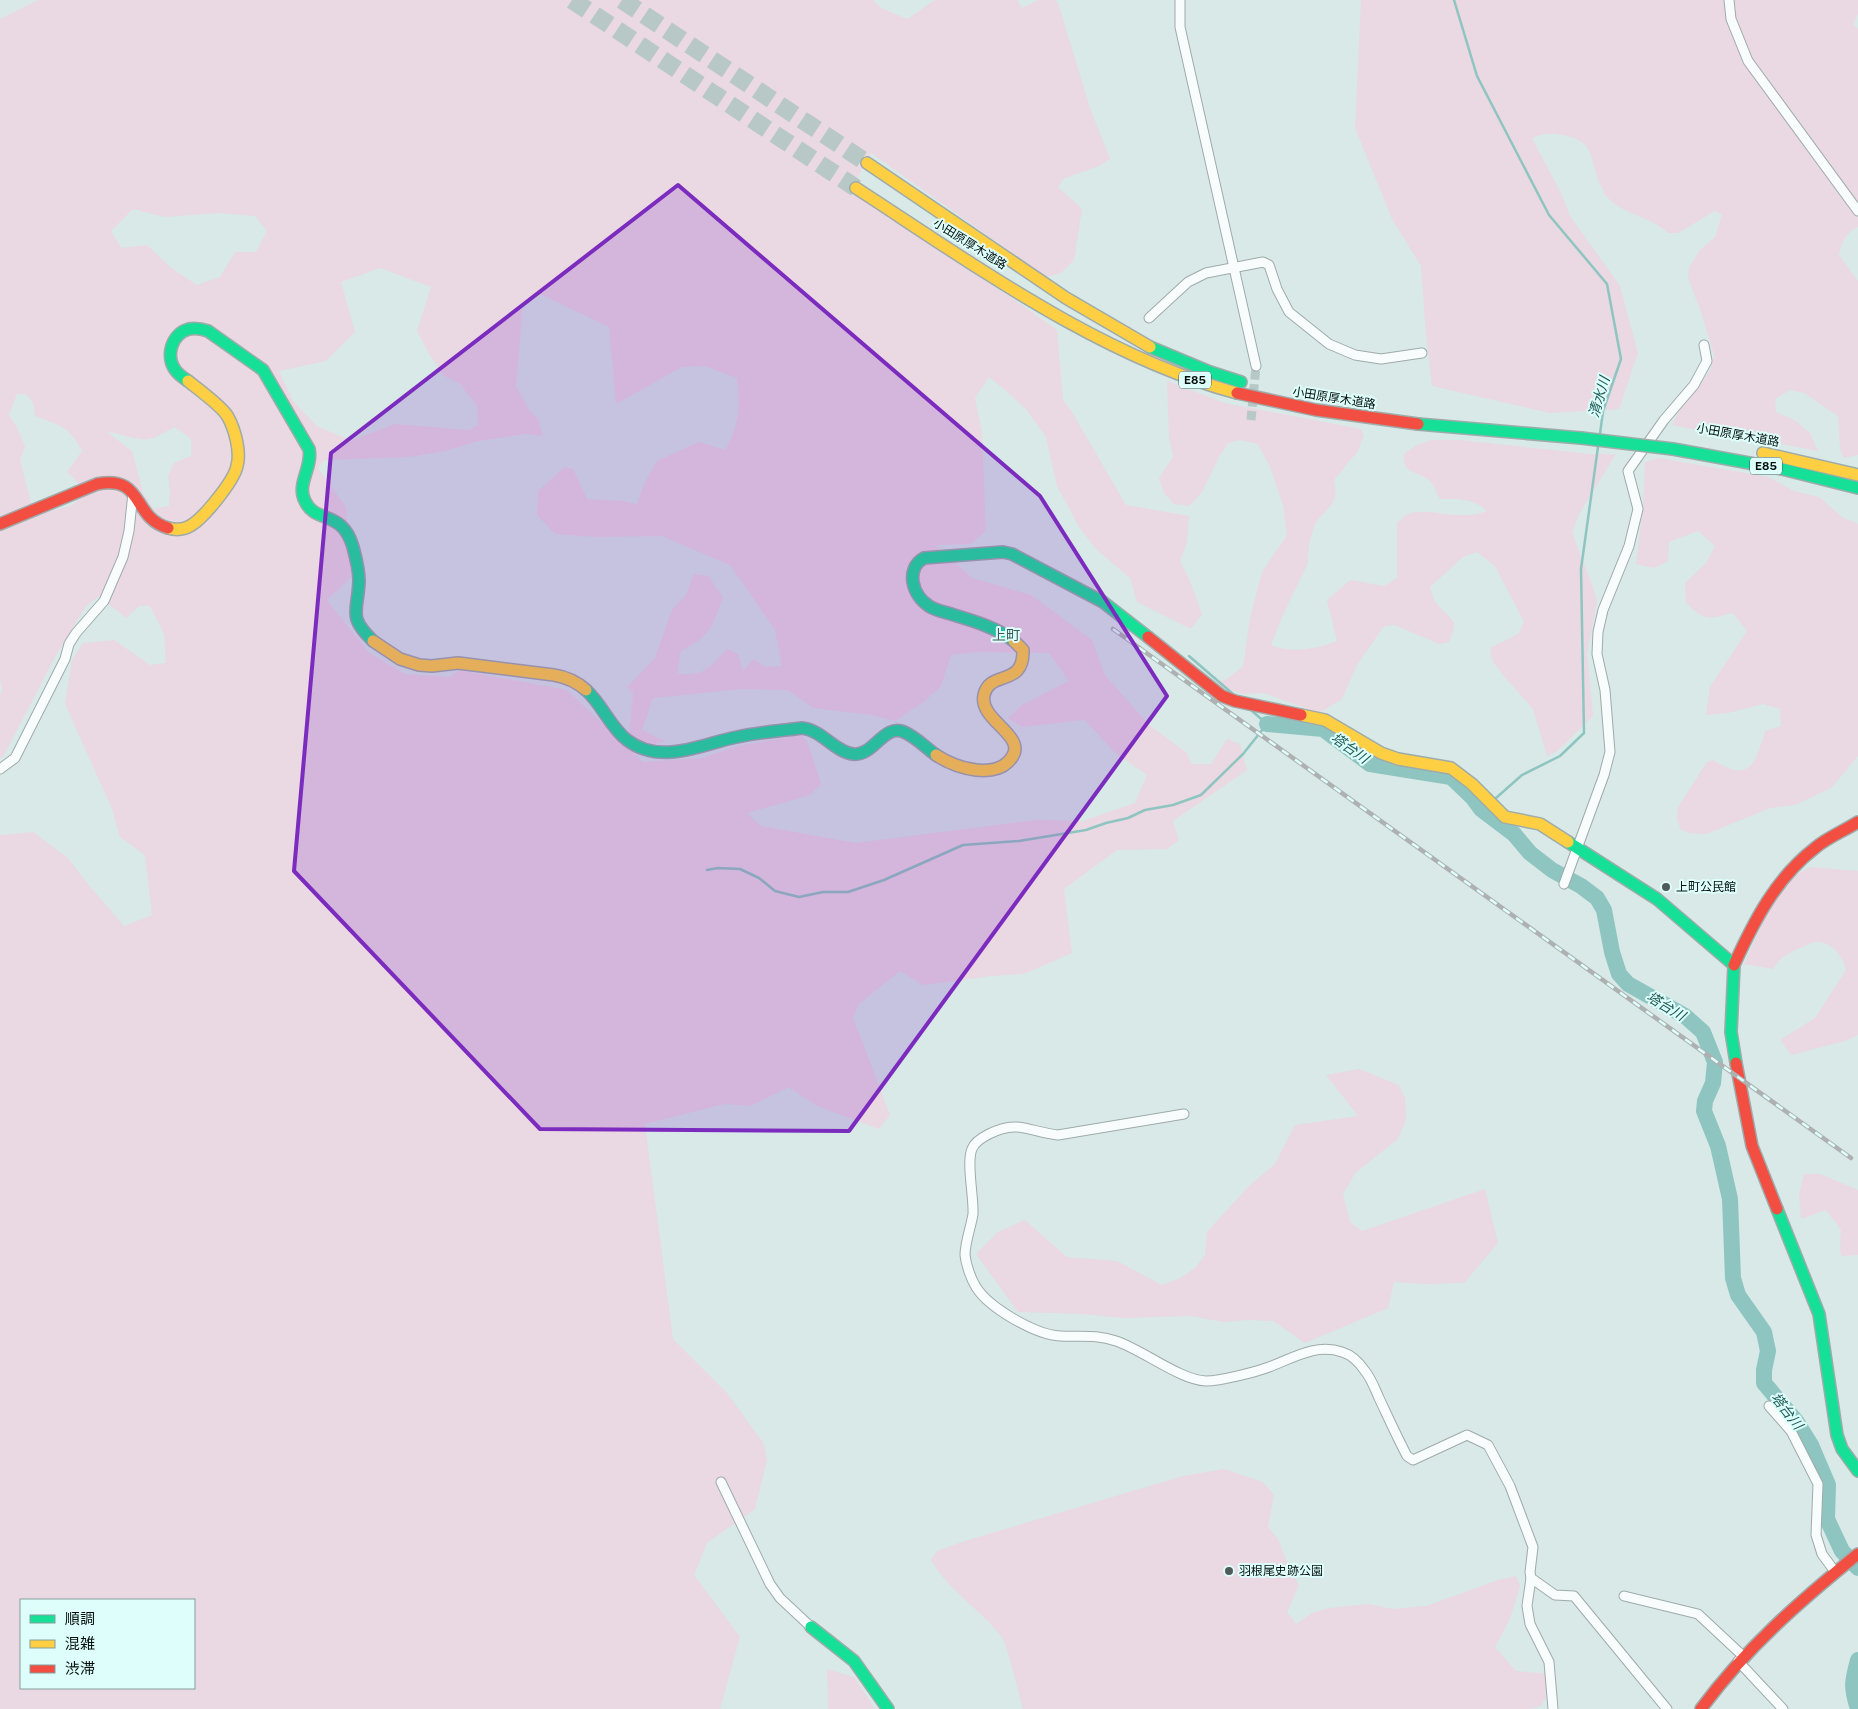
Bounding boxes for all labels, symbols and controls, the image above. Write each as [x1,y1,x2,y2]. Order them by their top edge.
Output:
street label: 小田原厚木道路 [931,216,1009,272]
road number: E85 [1179,372,1211,388]
water label: 清水川 [1586,373,1613,419]
street label: 小田原厚木道路 [1291,385,1377,411]
street label: 小田原厚木道路 [1695,421,1781,449]
road number: E85 [1750,458,1782,474]
district label: 上町 [992,627,1020,643]
water label: 塔台川 [1328,729,1373,768]
place label: 上町公民館 [1676,880,1736,894]
marker: 上町公民館 [1660,881,1672,893]
water label: 塔台川 [1644,988,1690,1025]
water label: 塔台川 [1768,1390,1807,1434]
place label: 羽根尾史跡公園 [1239,1564,1323,1578]
marker: 羽根尾史跡公園 [1223,1565,1235,1577]
legend [20,1599,195,1689]
text: 順調 [65,1610,95,1627]
text: 混雑 [65,1635,95,1652]
text: 渋滞 [65,1660,95,1677]

